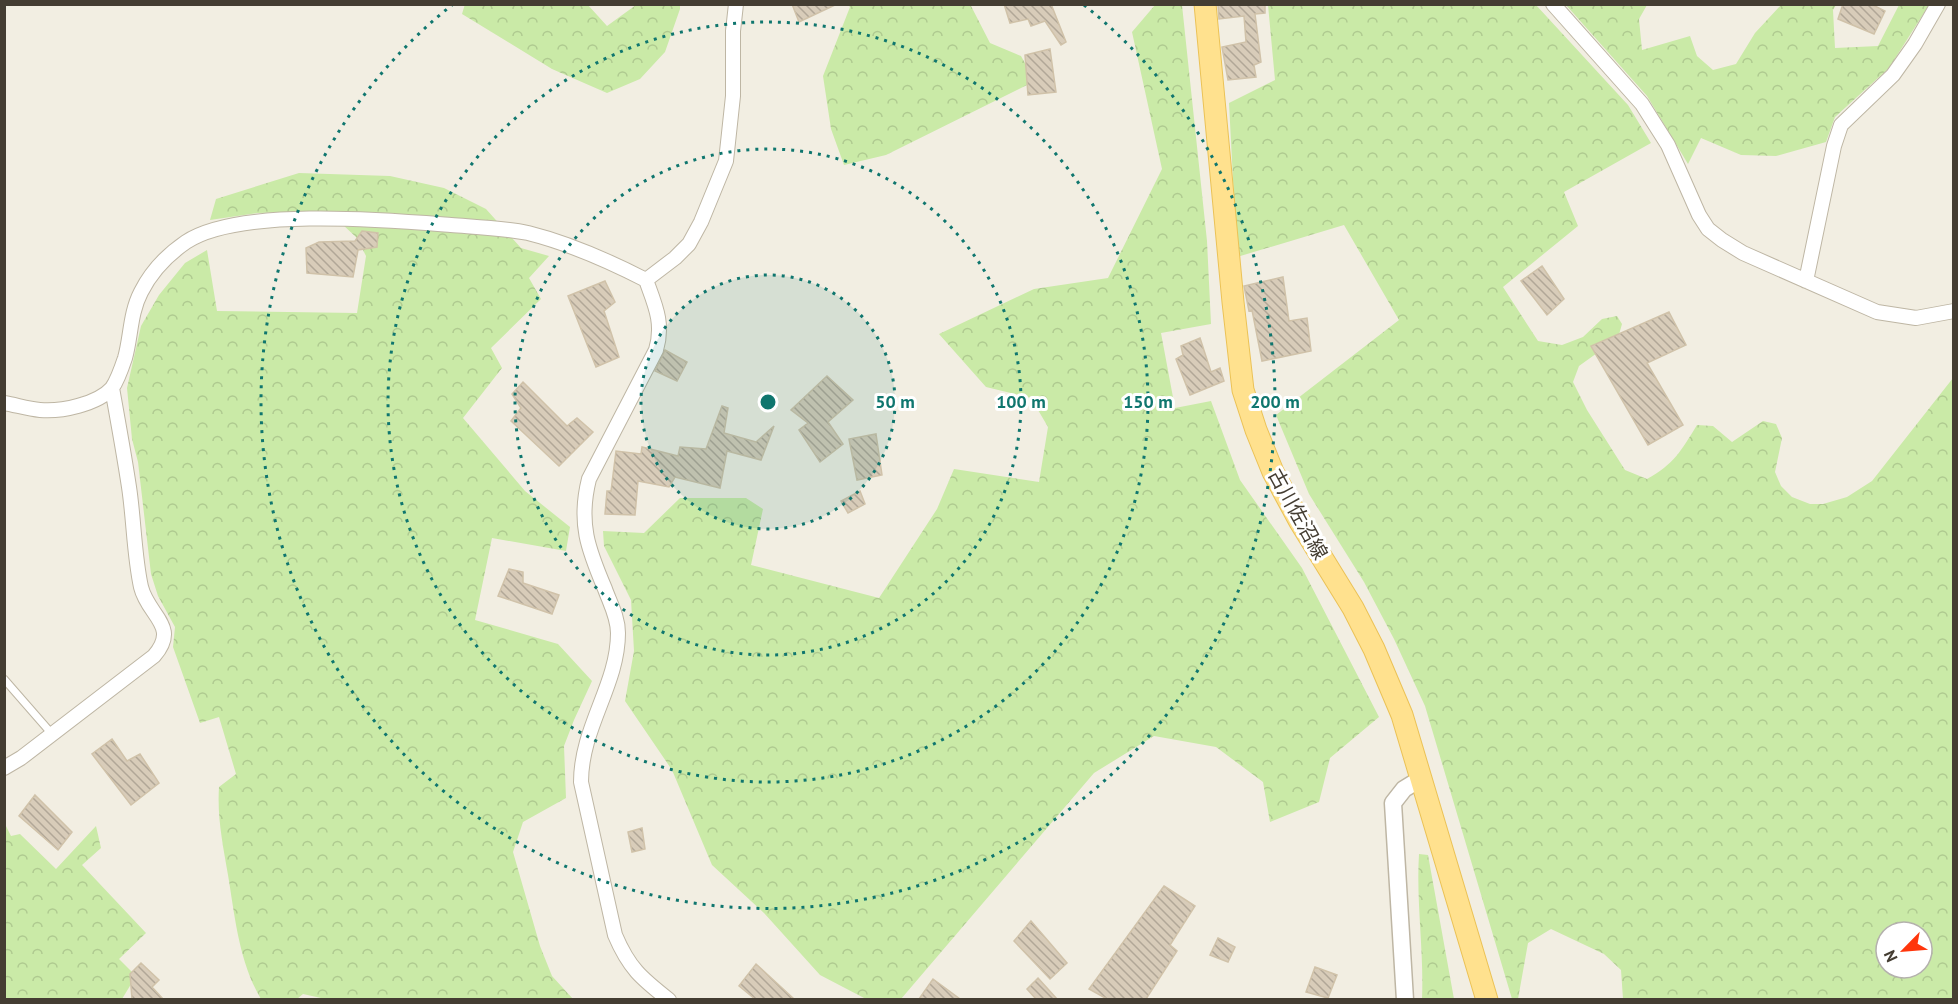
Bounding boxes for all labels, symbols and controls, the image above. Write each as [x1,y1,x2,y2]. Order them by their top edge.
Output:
text: 50 m [875,390,915,413]
text: 100 m [996,390,1046,413]
text: 150 m [1123,390,1173,413]
text: 200 m [1250,390,1300,413]
centre of rings [758,392,778,412]
street label: 古川佐沼線 [1262,464,1334,564]
north arrow [1874,920,1934,980]
text: N [1879,947,1902,965]

